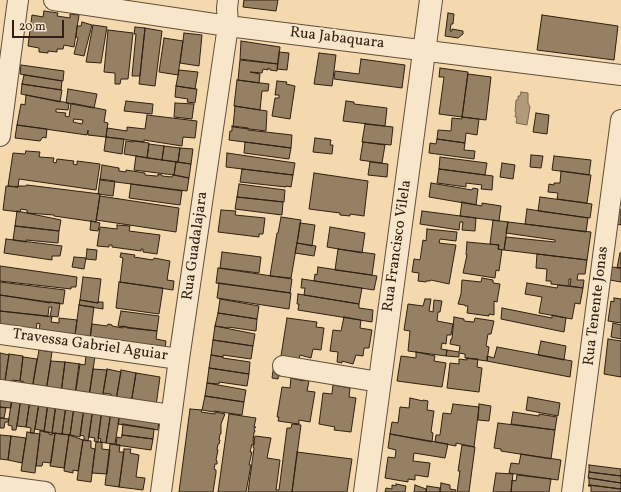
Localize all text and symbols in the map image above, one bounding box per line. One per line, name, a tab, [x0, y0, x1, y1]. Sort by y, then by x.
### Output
scale bar	[14, 12, 66, 38]
text: 20 m	[19, 19, 46, 35]
street label: Rua Jabaquara	[289, 24, 385, 54]
street label: Rua Francisco Vilela	[380, 179, 416, 313]
street label: Rua Guadalajara	[179, 191, 213, 301]
street label: Rua Tenente Jonas	[581, 245, 613, 367]
street label: Travessa Gabriel Aguiar	[11, 326, 169, 366]

